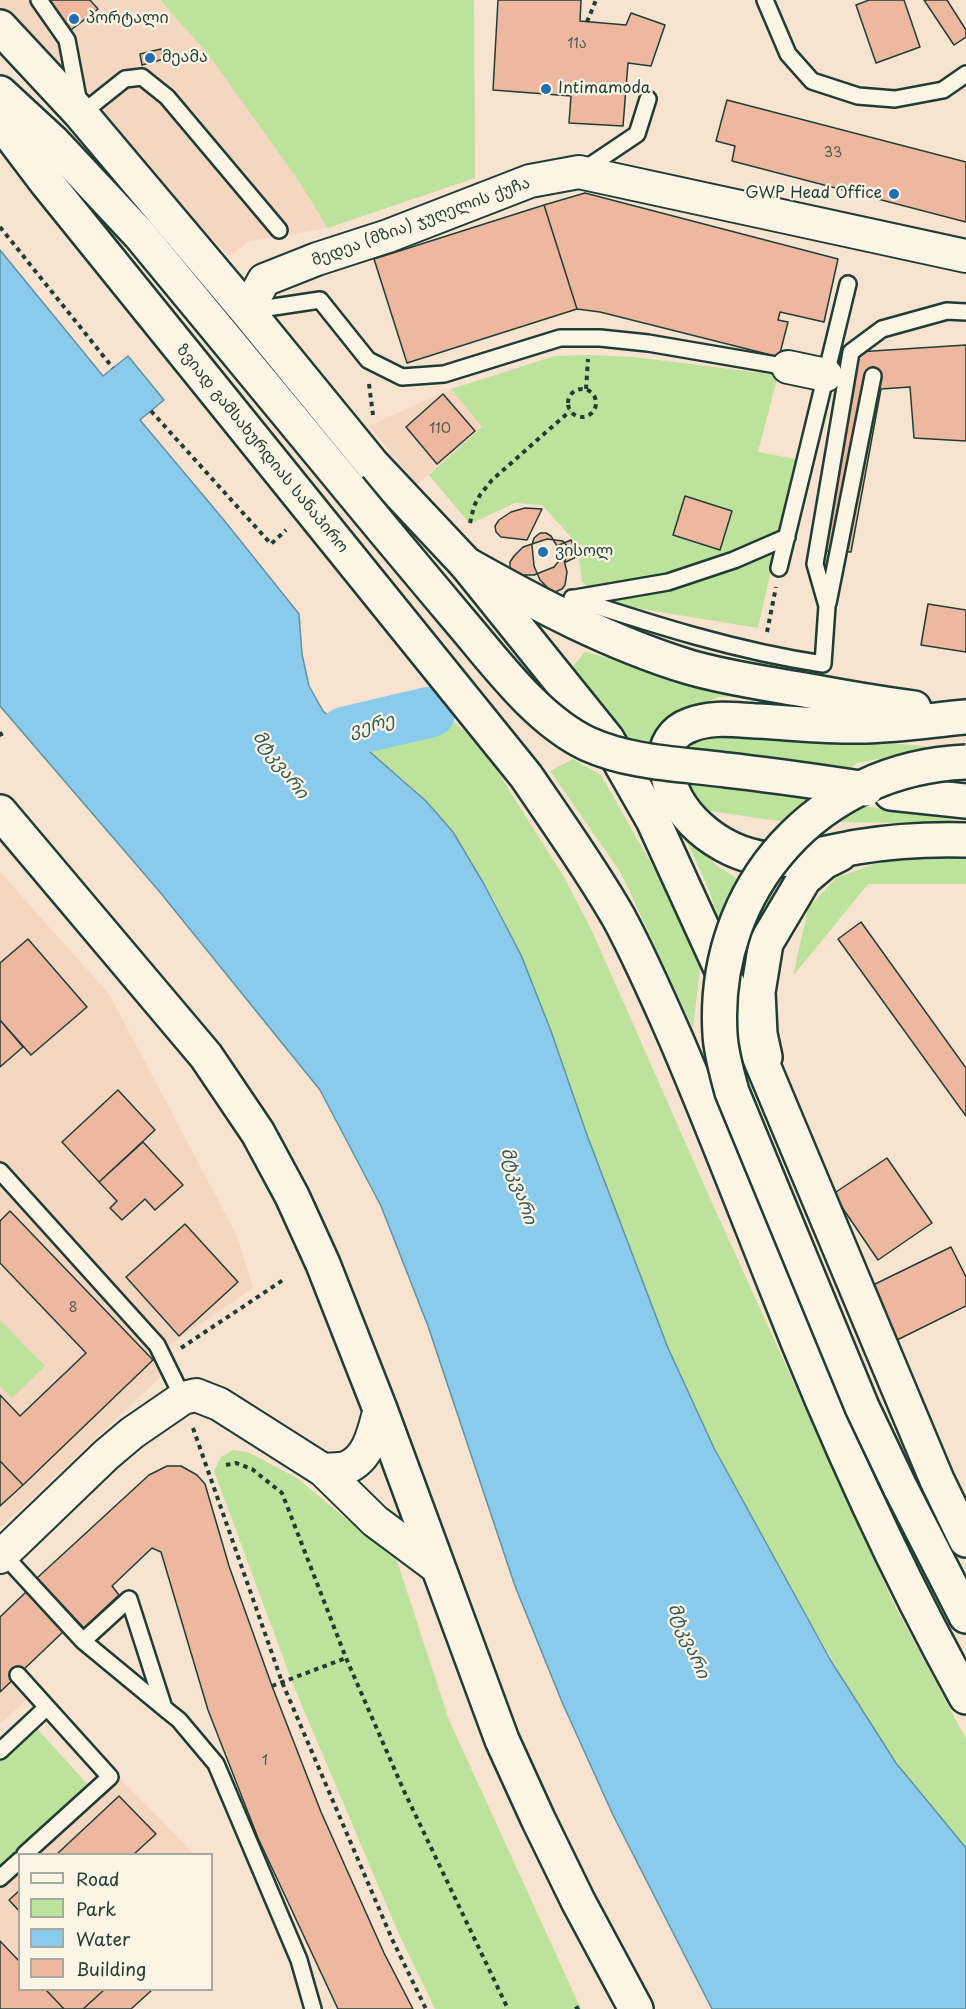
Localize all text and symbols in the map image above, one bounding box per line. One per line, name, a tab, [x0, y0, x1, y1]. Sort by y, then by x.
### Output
place label: პორტალი	[86, 9, 169, 29]
marker: პორტალი	[67, 12, 81, 26]
house number: 11ა	[567, 36, 587, 52]
place label: მეამა	[162, 48, 208, 68]
marker: მეამა	[143, 51, 157, 65]
place label: Intimamoda	[558, 79, 650, 99]
marker: Intimamoda	[539, 82, 553, 96]
house number: 33	[824, 145, 842, 161]
street label: მედეა (მზია) ჯუღელის ქუჩა	[309, 173, 533, 271]
place label: GWP Head Office	[745, 184, 882, 204]
marker: GWP Head Office	[887, 187, 901, 201]
street label: ზვიად გამსახურდიას სანაპირო	[172, 341, 352, 557]
house number: 110	[429, 421, 451, 437]
place label: ვისოლ	[555, 542, 613, 562]
marker: ვისოლ	[536, 545, 550, 559]
water label: ვერე	[347, 710, 397, 742]
water label: მტკვარი	[247, 727, 313, 803]
water label: მტკვარი	[495, 1145, 541, 1227]
house number: 8	[69, 1300, 77, 1316]
water label: მტკვარი	[663, 1600, 713, 1682]
house number: 1	[262, 1753, 268, 1769]
legend	[18, 1853, 213, 1991]
text: Road	[76, 1865, 120, 1892]
text: Park	[76, 1895, 116, 1922]
text: Water	[76, 1925, 130, 1952]
text: Building	[76, 1955, 146, 1982]

